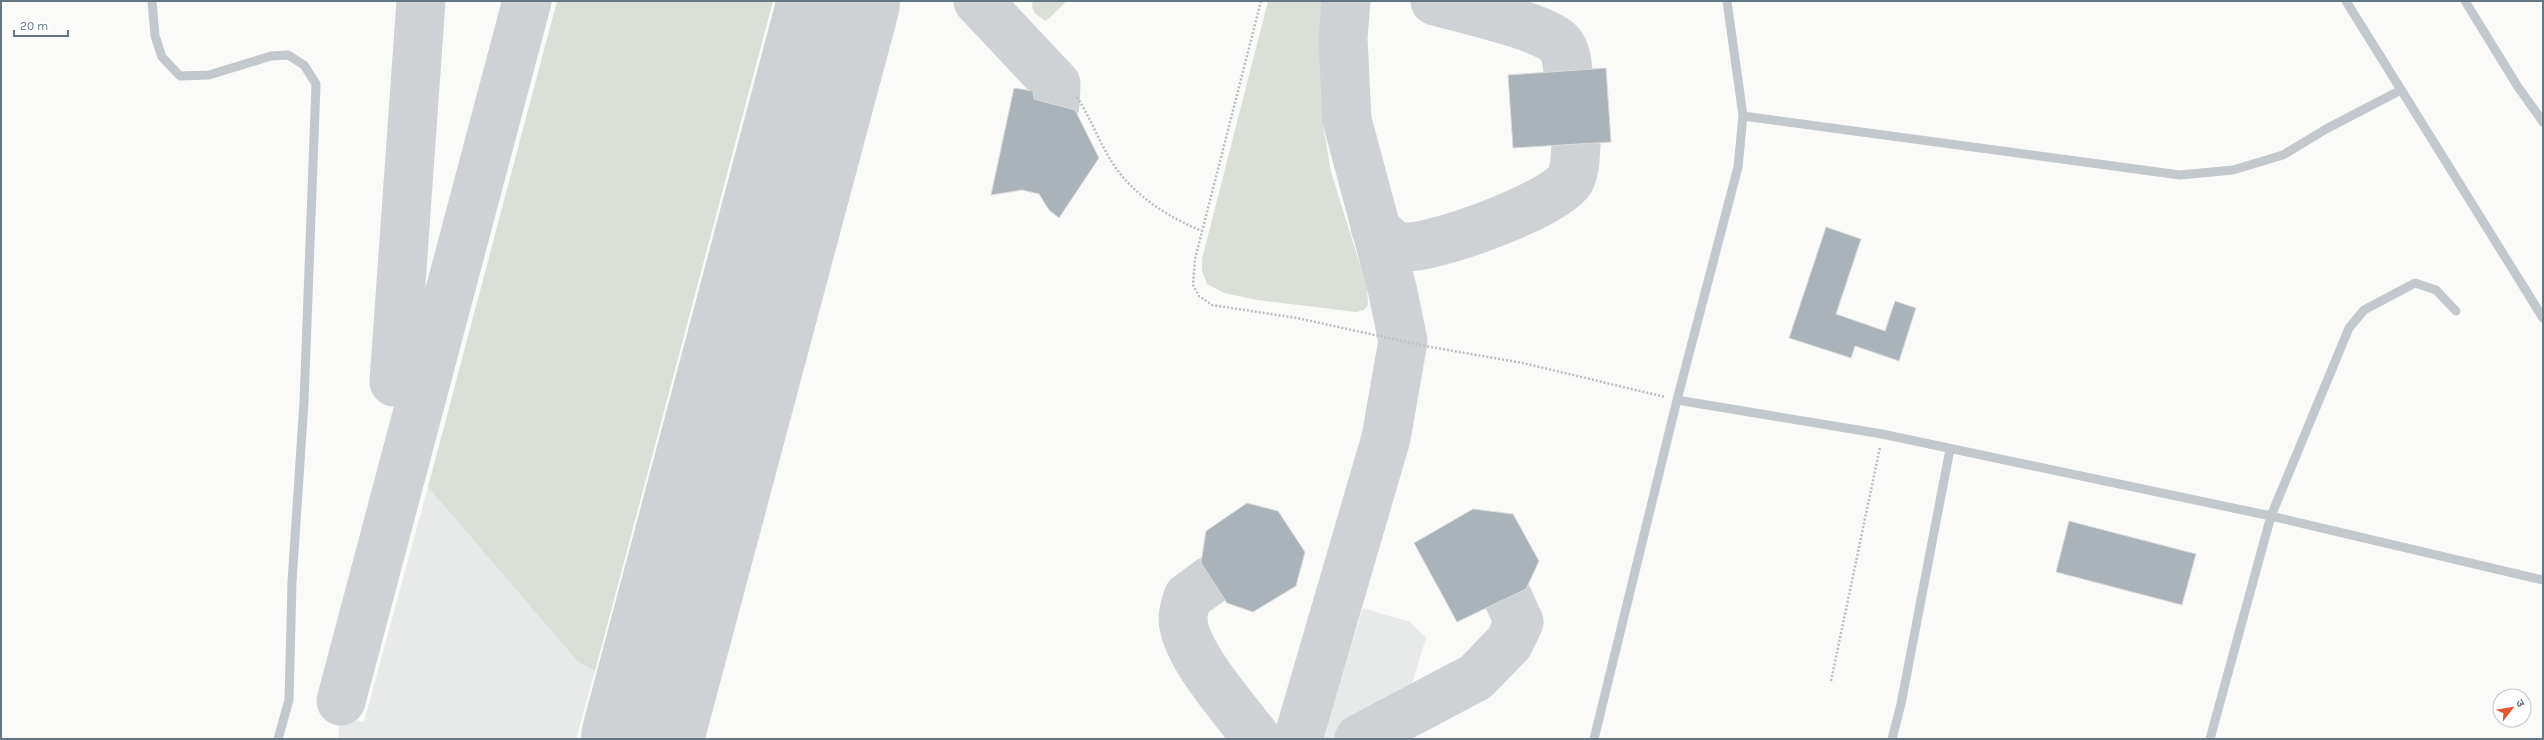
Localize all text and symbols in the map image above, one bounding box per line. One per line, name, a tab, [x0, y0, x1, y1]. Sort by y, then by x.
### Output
scale bar	[14, 12, 68, 38]
text: 20 m	[20, 19, 48, 33]
north arrow	[2492, 688, 2532, 728]
text: उ	[2513, 697, 2528, 710]

